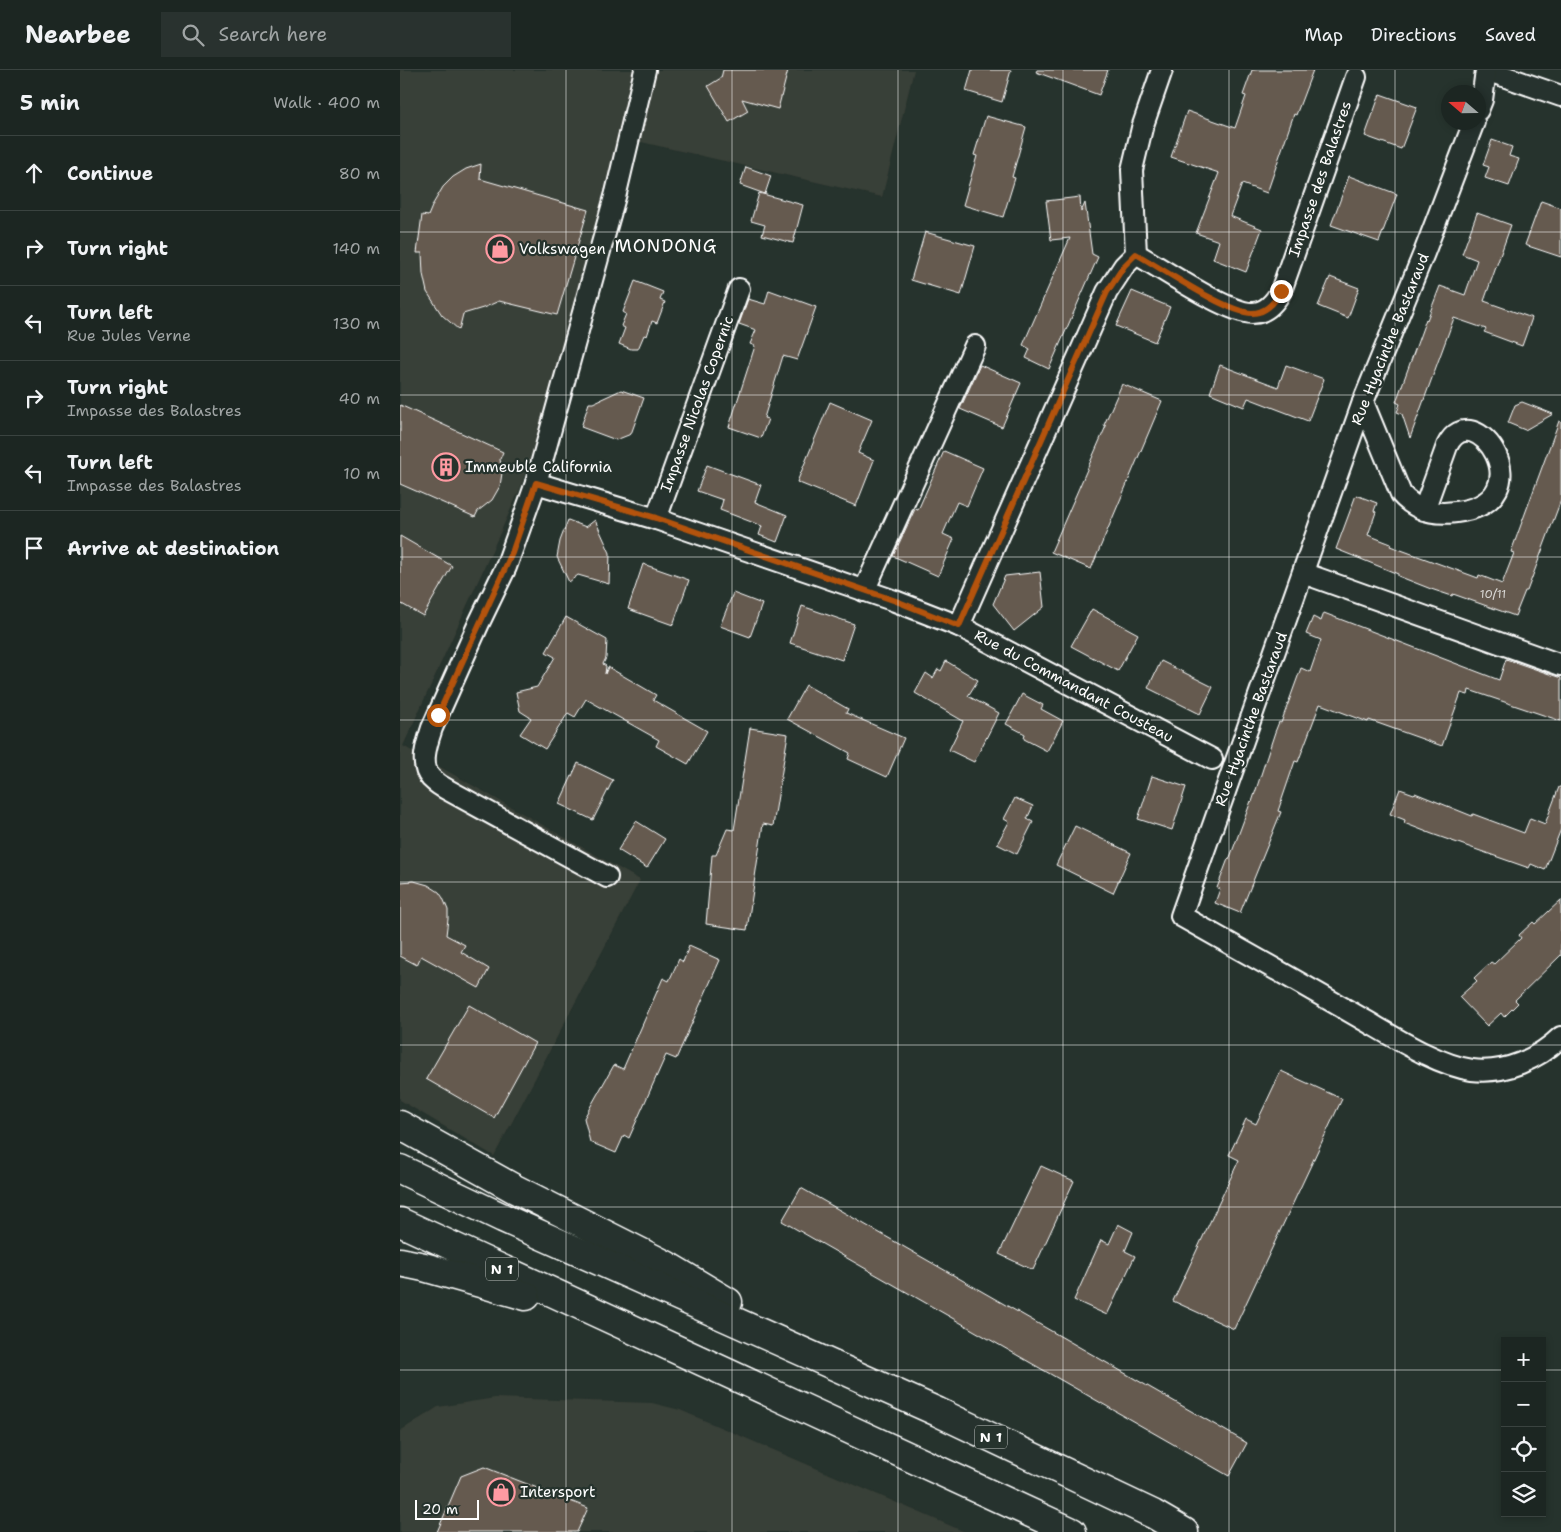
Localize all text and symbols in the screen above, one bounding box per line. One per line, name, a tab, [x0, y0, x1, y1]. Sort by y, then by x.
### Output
search box	[161, 12, 511, 57]
text: Nearbee	[25, 19, 131, 51]
icon: search	[179, 21, 207, 49]
text: Search here	[219, 22, 327, 47]
text: Map	[1305, 23, 1343, 47]
text: Directions	[1371, 23, 1457, 47]
text: Saved	[1485, 23, 1536, 47]
north arrow	[1441, 85, 1486, 130]
text: 5 min	[20, 89, 80, 117]
text: Walk · 400 m	[273, 92, 380, 113]
street label: Impasse des Balastres	[1284, 98, 1356, 260]
icon: ahead	[20, 159, 48, 187]
text: Continue	[67, 161, 153, 186]
text: 80 m	[339, 163, 380, 184]
icon: right	[20, 234, 48, 262]
shop icon: Volkswagen	[485, 234, 515, 264]
district label: MONDONG	[615, 234, 717, 258]
text: Turn right	[67, 236, 168, 261]
text: 140 m	[333, 238, 380, 259]
place label: Volkswagen	[519, 239, 606, 259]
street label: Rue Hyacinthe Bastaraud	[1346, 250, 1434, 428]
route end	[1270, 280, 1293, 303]
text: Turn left	[67, 300, 153, 325]
icon: left	[20, 309, 48, 337]
text: 130 m	[333, 313, 380, 334]
street label: Impasse Nicolas Copernic	[656, 313, 738, 495]
text: Rue Jules Verne	[67, 325, 191, 346]
text: Turn right	[67, 375, 168, 400]
icon: right	[20, 384, 48, 412]
text: 40 m	[338, 388, 380, 409]
text: Impasse des Balastres	[67, 400, 242, 421]
text: Turn left	[67, 450, 153, 475]
building icon: Immeuble California	[431, 452, 461, 482]
place label: Immeuble California	[465, 457, 613, 477]
icon: left	[20, 459, 48, 487]
text: 10 m	[343, 463, 380, 484]
text: Impasse des Balastres	[67, 475, 242, 496]
icon: arrive	[20, 534, 48, 562]
text: Arrive at destination	[67, 536, 279, 561]
house number: 10/11	[1480, 586, 1506, 602]
street label: Rue du Commandant Cousteau	[971, 625, 1177, 747]
street label: Rue Hyacinthe Bastaraud	[1210, 629, 1292, 809]
route start	[427, 704, 450, 727]
road number: N 1	[486, 1258, 518, 1280]
map controls	[1501, 1337, 1546, 1517]
button: +	[1501, 1337, 1546, 1382]
button: −	[1501, 1382, 1546, 1427]
road number: N 1	[975, 1425, 1007, 1448]
button: locate	[1501, 1427, 1546, 1472]
button: layers	[1501, 1472, 1546, 1517]
shop icon: Intersport	[486, 1477, 516, 1507]
place label: Intersport	[520, 1482, 595, 1502]
scale bar	[415, 1497, 479, 1520]
text: 20 m	[422, 1500, 458, 1518]

